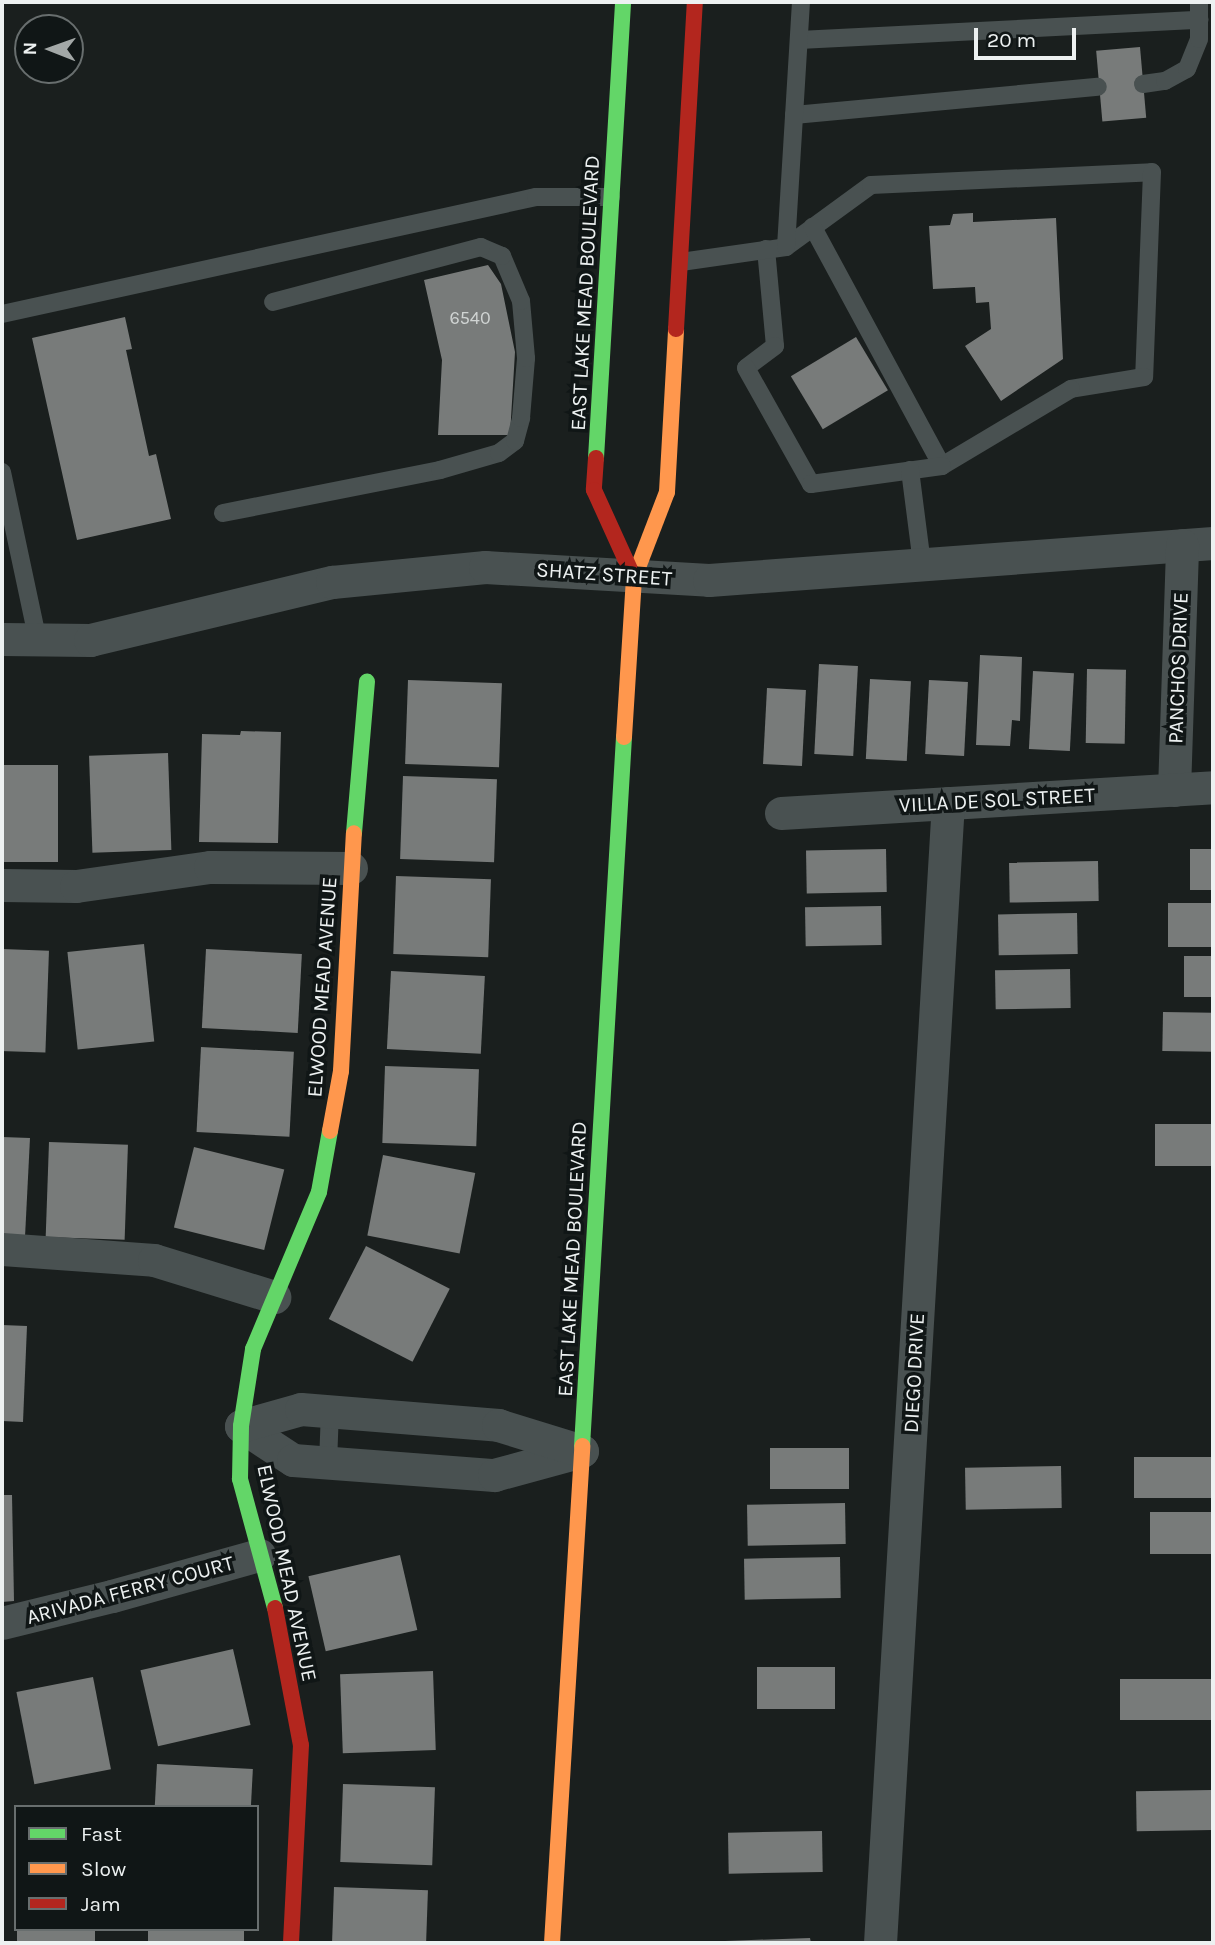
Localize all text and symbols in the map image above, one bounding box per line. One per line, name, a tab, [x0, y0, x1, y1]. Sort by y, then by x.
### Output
north arrow	[14, 14, 84, 84]
scale bar	[977, 14, 1078, 58]
text: 20 m	[987, 28, 1036, 52]
text: N	[19, 42, 41, 56]
street label: EAST LAKE MEAD BOULEVARD	[565, 155, 605, 431]
house number: 6540	[449, 307, 491, 329]
street label: SHATZ STREET	[535, 557, 673, 591]
street label: PANCHOS DRIVE	[1163, 592, 1193, 744]
street label: VILLA DE SOL STREET	[898, 782, 1096, 818]
street label: ELWOOD MEAD AVENUE	[302, 876, 342, 1098]
street label: EAST LAKE MEAD BOULEVARD	[552, 1121, 592, 1397]
street label: DIEGO DRIVE	[898, 1313, 930, 1433]
street label: ELWOOD MEAD AVENUE	[252, 1462, 322, 1684]
street label: ARIVADA FERRY COURT	[24, 1550, 236, 1630]
legend	[14, 1805, 259, 1931]
text: Fast	[81, 1822, 122, 1846]
text: Slow	[81, 1857, 126, 1881]
text: Jam	[81, 1892, 121, 1916]

